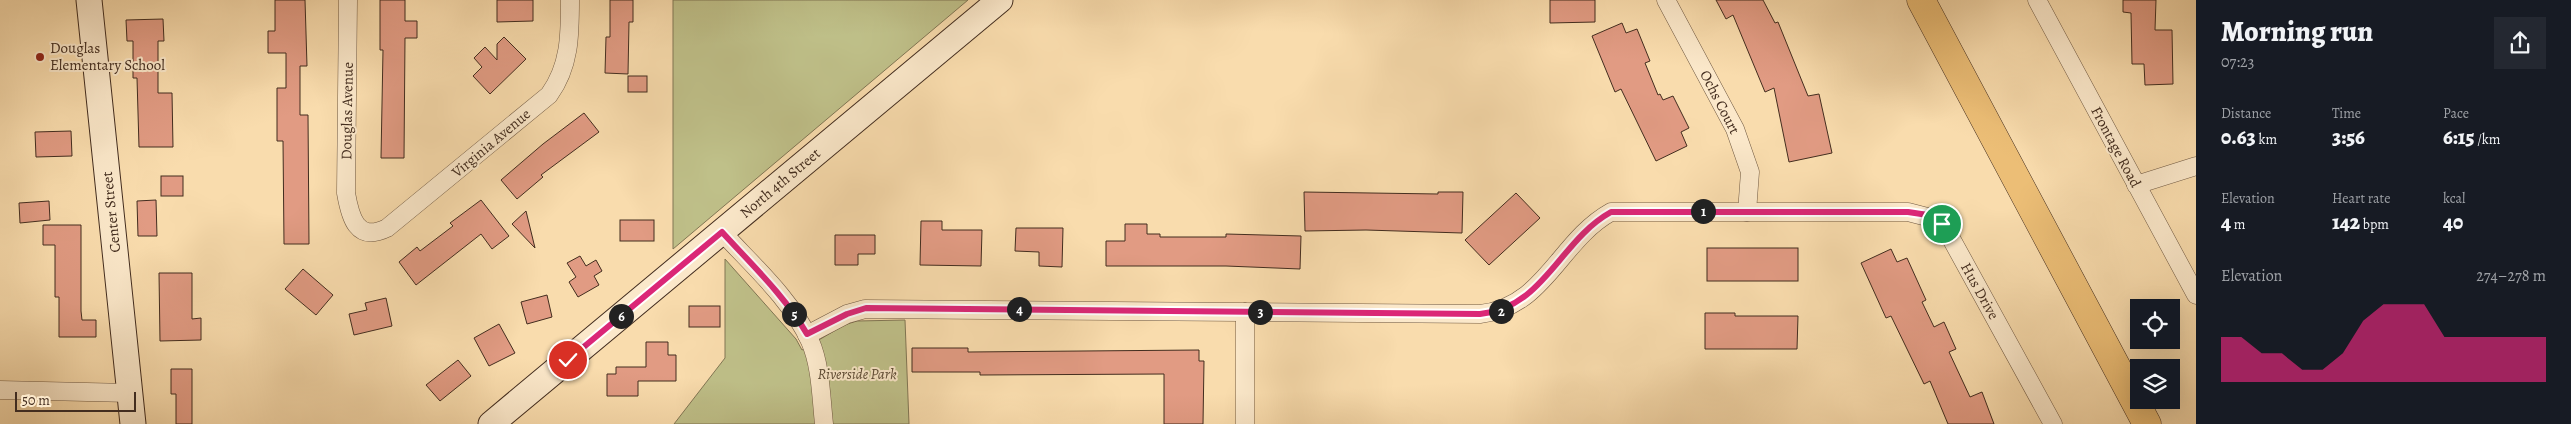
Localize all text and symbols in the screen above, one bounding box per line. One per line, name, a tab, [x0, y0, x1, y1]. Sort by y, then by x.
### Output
text: Morning run	[2221, 13, 2373, 51]
button: share	[2494, 17, 2546, 69]
place label: Douglas Elementary School	[50, 38, 165, 75]
marker: Douglas Elementary School	[34, 51, 46, 63]
text: 07:23	[2221, 51, 2254, 73]
street label: Douglas Avenue	[336, 62, 358, 160]
street label: Ochs Court	[1695, 67, 1745, 137]
street label: Frontage Road	[2086, 103, 2146, 192]
street label: Virginia Avenue	[447, 104, 535, 183]
text: Distance	[2221, 104, 2271, 123]
text: Time	[2332, 104, 2361, 123]
text: Pace	[2443, 104, 2469, 123]
text: 0.63	[2221, 123, 2256, 151]
text: 3:56	[2332, 123, 2365, 151]
text: 6:15	[2443, 123, 2474, 151]
text: km	[2256, 130, 2277, 149]
text: /km	[2474, 130, 2500, 149]
street label: North 4th Street	[736, 143, 824, 223]
street label: Center Street	[97, 170, 125, 253]
text: Elevation	[2221, 189, 2275, 208]
text: Heart rate	[2332, 189, 2390, 208]
text: kcal	[2443, 189, 2465, 208]
pin: 1	[1690, 198, 1716, 224]
text: 1	[1701, 202, 1706, 221]
pin	[1921, 203, 1963, 245]
text: 4	[2221, 208, 2231, 236]
text: 142	[2332, 208, 2360, 236]
text: 40	[2443, 208, 2463, 236]
icon: arrive	[1928, 210, 1956, 238]
text: m	[2231, 215, 2245, 234]
text: bpm	[2360, 215, 2389, 234]
street label: Hus Drive	[1956, 259, 2004, 323]
text: Elevation	[2221, 265, 2282, 287]
text: 274–278 m	[2476, 265, 2546, 287]
pin: 4	[1006, 296, 1032, 322]
pin: 2	[1488, 298, 1514, 324]
map controls	[2130, 299, 2180, 409]
button: locate	[2130, 299, 2180, 349]
text: 4	[1016, 300, 1023, 319]
pin: 3	[1248, 300, 1272, 324]
pin: 5	[782, 302, 806, 326]
text: 2	[1498, 302, 1505, 321]
text: 3	[1257, 303, 1264, 322]
pin: 6	[608, 304, 634, 328]
text: 5	[792, 305, 797, 324]
text: 6	[618, 307, 625, 326]
pin	[547, 339, 589, 381]
icon: check	[554, 346, 582, 374]
button: layers	[2130, 359, 2180, 409]
park label: Riverside Park	[817, 364, 897, 384]
scale bar	[15, 389, 136, 412]
text: 50 m	[22, 391, 50, 410]

